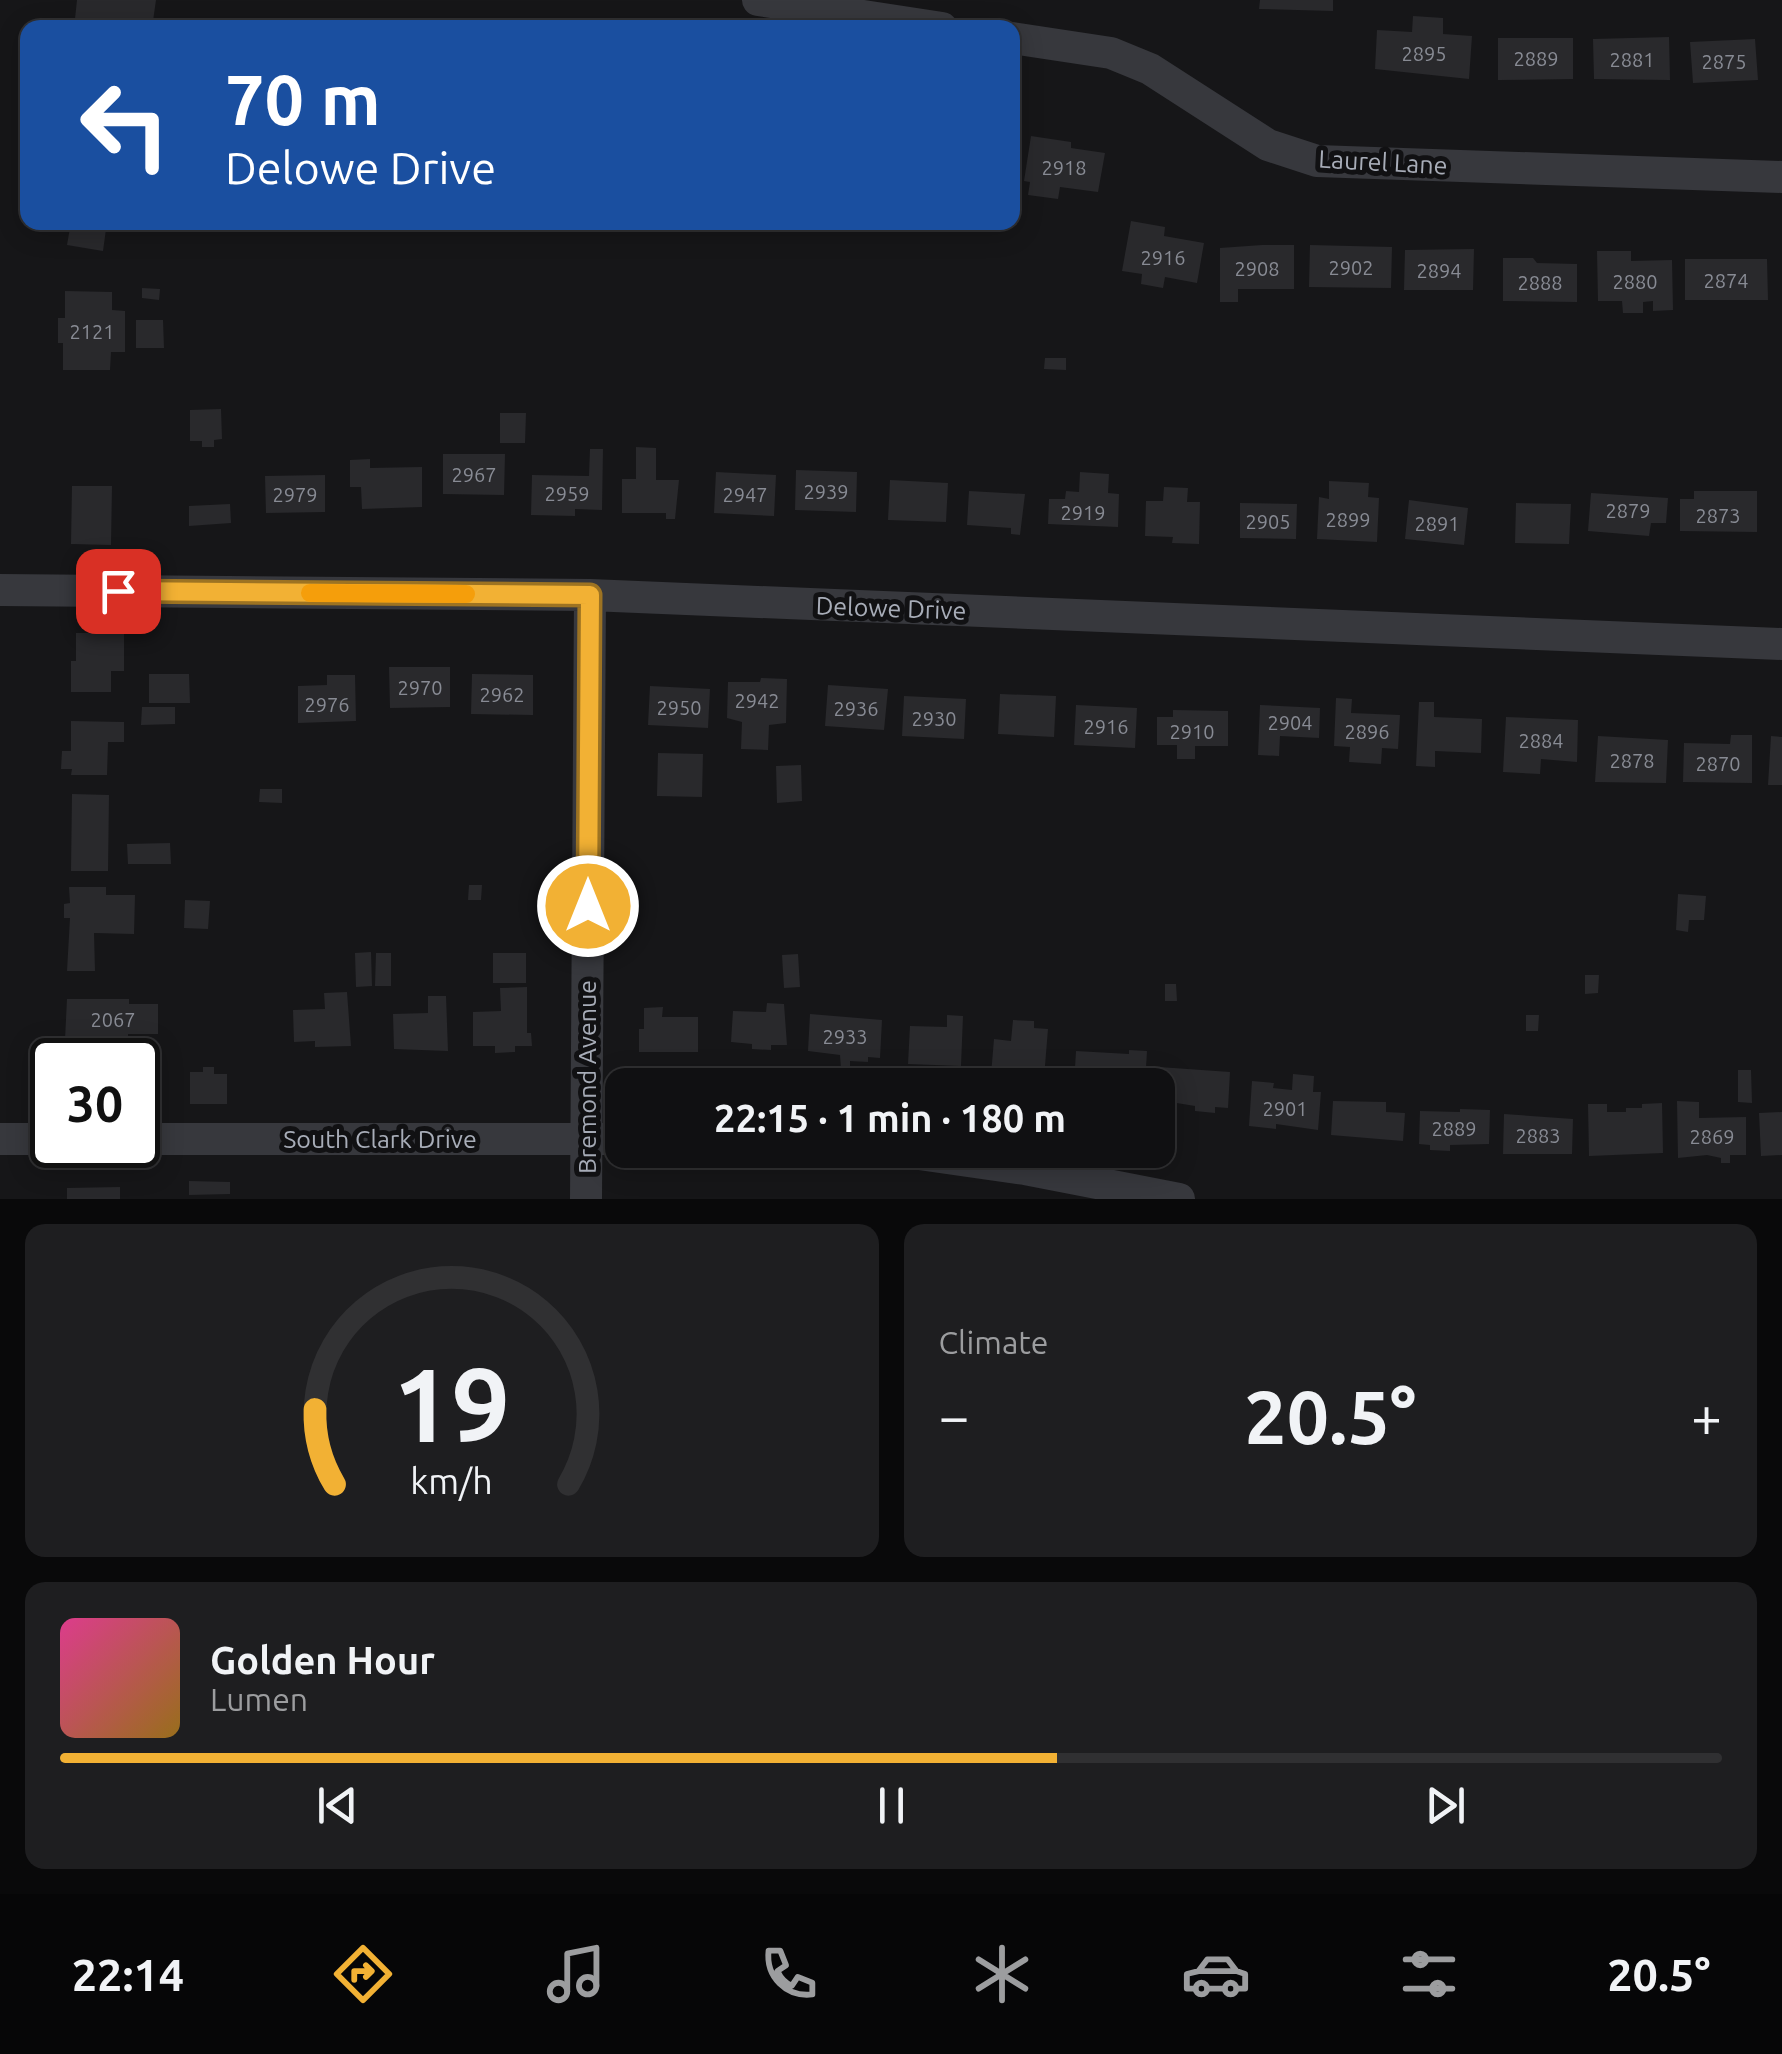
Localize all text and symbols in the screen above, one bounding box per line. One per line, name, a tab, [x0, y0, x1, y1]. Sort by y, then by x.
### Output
house number: 2895	[1401, 42, 1447, 65]
house number: 2889	[1513, 47, 1559, 70]
house number: 2881	[1609, 48, 1655, 71]
house number: 2875	[1701, 50, 1747, 73]
icon: left	[60, 60, 190, 190]
text: 70 m	[225, 60, 381, 138]
text: Delowe Drive	[225, 142, 496, 193]
street label: Laurel Lane	[1318, 145, 1448, 179]
house number: 2918	[1041, 156, 1087, 179]
house number: 2916	[1140, 246, 1186, 269]
house number: 2902	[1328, 256, 1374, 279]
house number: 2908	[1234, 257, 1280, 280]
house number: 2894	[1416, 259, 1462, 282]
house number: 2874	[1703, 269, 1749, 292]
house number: 2880	[1612, 270, 1658, 293]
house number: 2888	[1517, 271, 1563, 294]
house number: 2121	[69, 320, 115, 343]
house number: 2967	[451, 463, 497, 486]
house number: 2939	[803, 480, 849, 503]
house number: 2959	[544, 482, 590, 505]
house number: 2979	[272, 483, 318, 506]
house number: 2947	[722, 483, 768, 506]
house number: 2879	[1605, 499, 1651, 522]
house number: 2919	[1060, 501, 1106, 524]
house number: 2873	[1695, 504, 1741, 527]
house number: 2899	[1325, 508, 1371, 531]
house number: 2905	[1245, 510, 1291, 533]
house number: 2891	[1414, 512, 1460, 535]
pin	[76, 549, 161, 634]
icon: arrive	[91, 564, 146, 619]
street label: Delowe Drive	[815, 591, 967, 625]
house number: 2970	[397, 676, 443, 699]
house number: 2962	[479, 683, 525, 706]
house number: 2942	[734, 689, 780, 712]
house number: 2976	[304, 693, 350, 716]
house number: 2950	[656, 696, 702, 719]
house number: 2936	[833, 697, 879, 720]
house number: 2930	[911, 707, 957, 730]
house number: 2904	[1267, 711, 1313, 734]
house number: 2916	[1083, 715, 1129, 738]
house number: 2910	[1169, 720, 1215, 743]
house number: 2896	[1344, 720, 1390, 743]
house number: 2884	[1518, 729, 1564, 752]
house number: 2878	[1609, 749, 1655, 772]
house number: 2870	[1695, 752, 1741, 775]
position arrow	[536, 854, 640, 958]
street label: Bremond Avenue	[573, 980, 601, 1174]
house number: 2067	[90, 1008, 136, 1031]
house number: 2933	[822, 1025, 868, 1048]
speed limit sign: 30	[30, 1038, 160, 1168]
text: 22:15 · 1 min · 180 m	[714, 1097, 1066, 1139]
house number: 2901	[1262, 1097, 1308, 1120]
house number: 2889	[1431, 1117, 1477, 1140]
house number: 2883	[1515, 1124, 1561, 1147]
street label: South Clark Drive	[283, 1125, 477, 1153]
house number: 2869	[1689, 1125, 1735, 1148]
text: Climate	[939, 1324, 1049, 1360]
text: 19	[393, 1345, 510, 1462]
text: 20.5°	[1244, 1374, 1416, 1458]
text: −	[939, 1385, 970, 1446]
text: +	[1691, 1385, 1722, 1446]
text: km/h	[410, 1461, 493, 1501]
text: Golden Hour	[210, 1639, 435, 1681]
text: Lumen	[210, 1681, 308, 1717]
icon: previous	[310, 1778, 365, 1833]
icon: pause	[864, 1778, 919, 1833]
icon: next	[1418, 1778, 1473, 1833]
icon: directions	[328, 1939, 398, 2009]
icon: music	[541, 1939, 611, 2009]
icon: phone	[754, 1939, 824, 2009]
icon: climate	[967, 1939, 1037, 2009]
icon: car	[1181, 1939, 1251, 2009]
icon: filters	[1394, 1939, 1464, 2009]
text: 22:14	[72, 1949, 184, 2000]
text: 20.5°	[1607, 1949, 1710, 2000]

